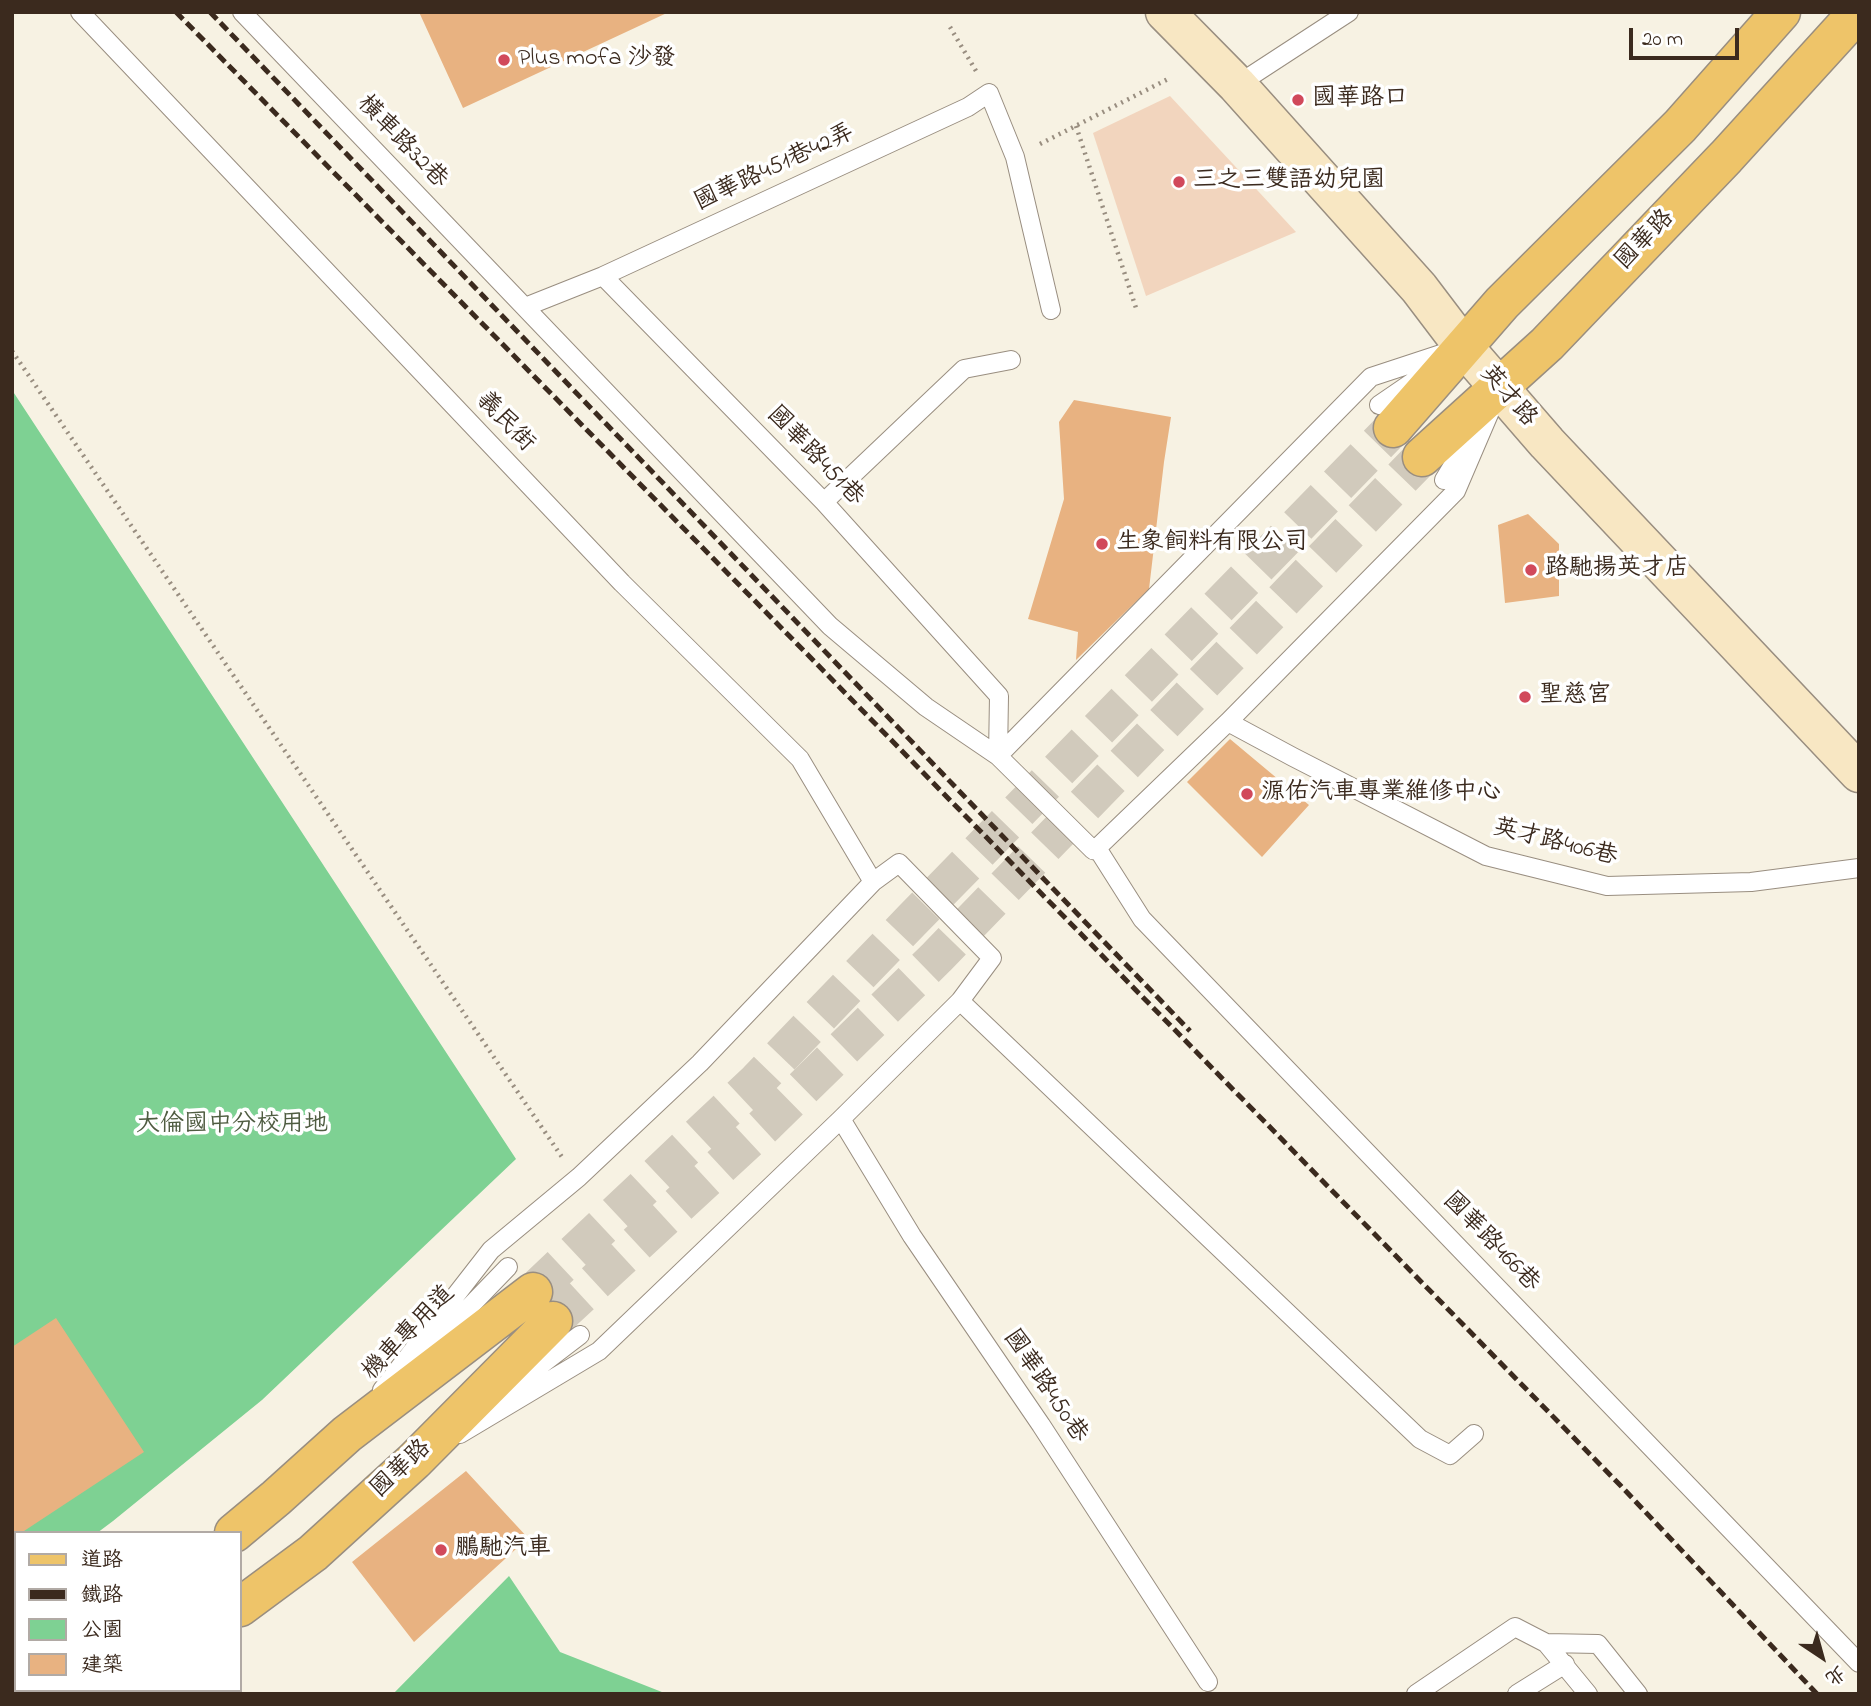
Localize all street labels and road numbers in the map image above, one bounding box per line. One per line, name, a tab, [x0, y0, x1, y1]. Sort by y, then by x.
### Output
street label: 橫車路32巷	[350, 91, 452, 195]
street label: 國華路451巷42弄	[690, 119, 860, 219]
street label: 國華路	[1611, 205, 1681, 277]
street label: 英才路	[1473, 360, 1541, 434]
street label: 義民街	[469, 387, 539, 459]
street label: 國華路451巷	[759, 401, 869, 513]
street label: 英才路406巷	[1490, 815, 1620, 873]
street label: 國華路466巷	[1436, 1187, 1544, 1299]
street label: 機車專用道	[358, 1281, 462, 1387]
street label: 國華路450巷	[996, 1325, 1092, 1449]
street label: 國華路	[366, 1435, 438, 1505]

